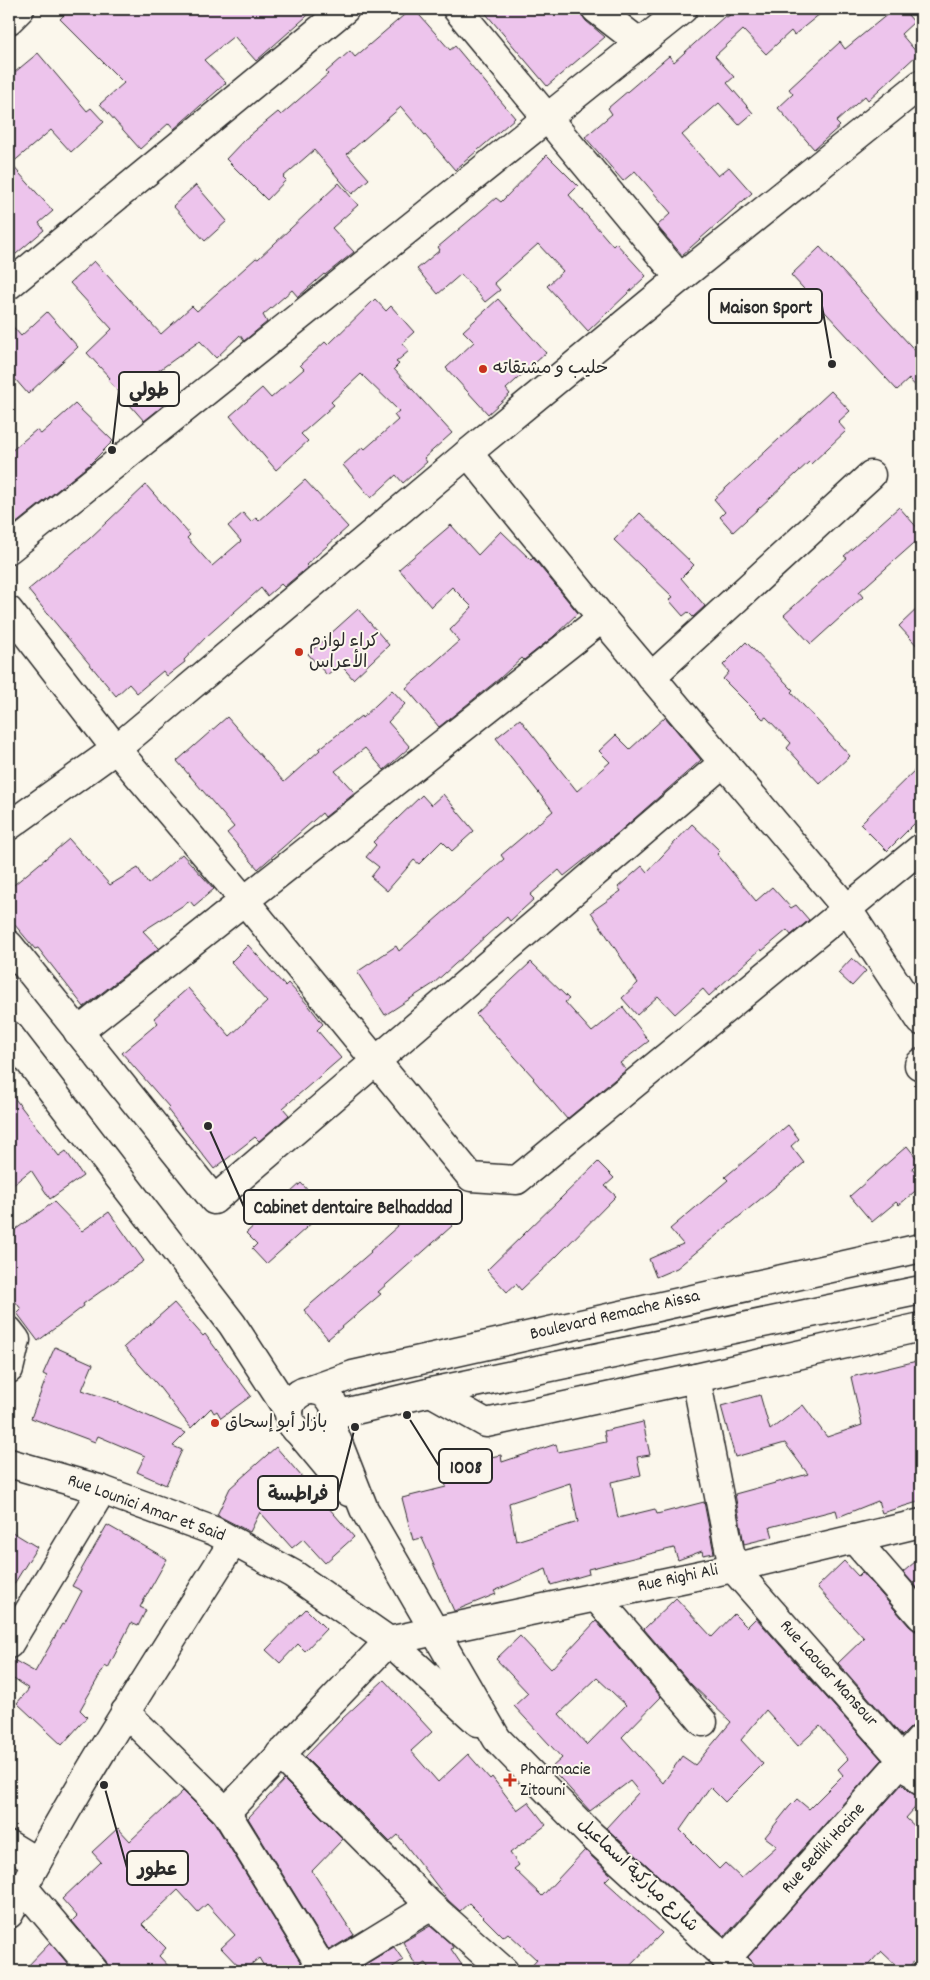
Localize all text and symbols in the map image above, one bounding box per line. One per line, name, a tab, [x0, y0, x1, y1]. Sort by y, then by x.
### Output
callout: Maison Sport	[709, 289, 822, 323]
text: Maison Sport	[720, 296, 812, 323]
place label: حليب و مشتقاته	[493, 357, 608, 382]
marker: حليب و مشتقاته	[477, 363, 489, 375]
callout: طولي	[119, 372, 179, 406]
text: طولي	[129, 379, 169, 406]
place label: كراء لوازم الأعراس	[309, 630, 379, 676]
marker: كراء لوازم الأعراس	[293, 646, 305, 658]
callout: Cabinet dentaire Belhaddad	[244, 1190, 462, 1224]
text: Cabinet dentaire Belhaddad	[254, 1196, 453, 1223]
street label: Boulevard Remache Aissa	[528, 1284, 703, 1348]
place label: بازار أبو إسحاق	[225, 1411, 327, 1436]
marker: بازار أبو إسحاق	[209, 1417, 221, 1429]
callout: 1008	[439, 1449, 492, 1483]
text: 1008	[450, 1456, 483, 1483]
street label: Rue Lounici Amar et Said	[64, 1469, 228, 1549]
callout: فراطسة	[258, 1476, 338, 1510]
text: فراطسة	[268, 1483, 328, 1510]
street label: Rue Righi Ali	[636, 1558, 720, 1600]
street label: Rue Laouar Mansour	[773, 1615, 883, 1733]
place label: Pharmacie Zitouni	[520, 1758, 591, 1804]
marker: Pharmacie Zitouni	[504, 1774, 516, 1786]
street label: Rue Sediki Hocine	[776, 1798, 872, 1900]
street label: شارع مباركية اسماعيل	[571, 1813, 703, 1939]
callout: عطور	[127, 1851, 188, 1885]
text: عطور	[136, 1858, 178, 1885]

